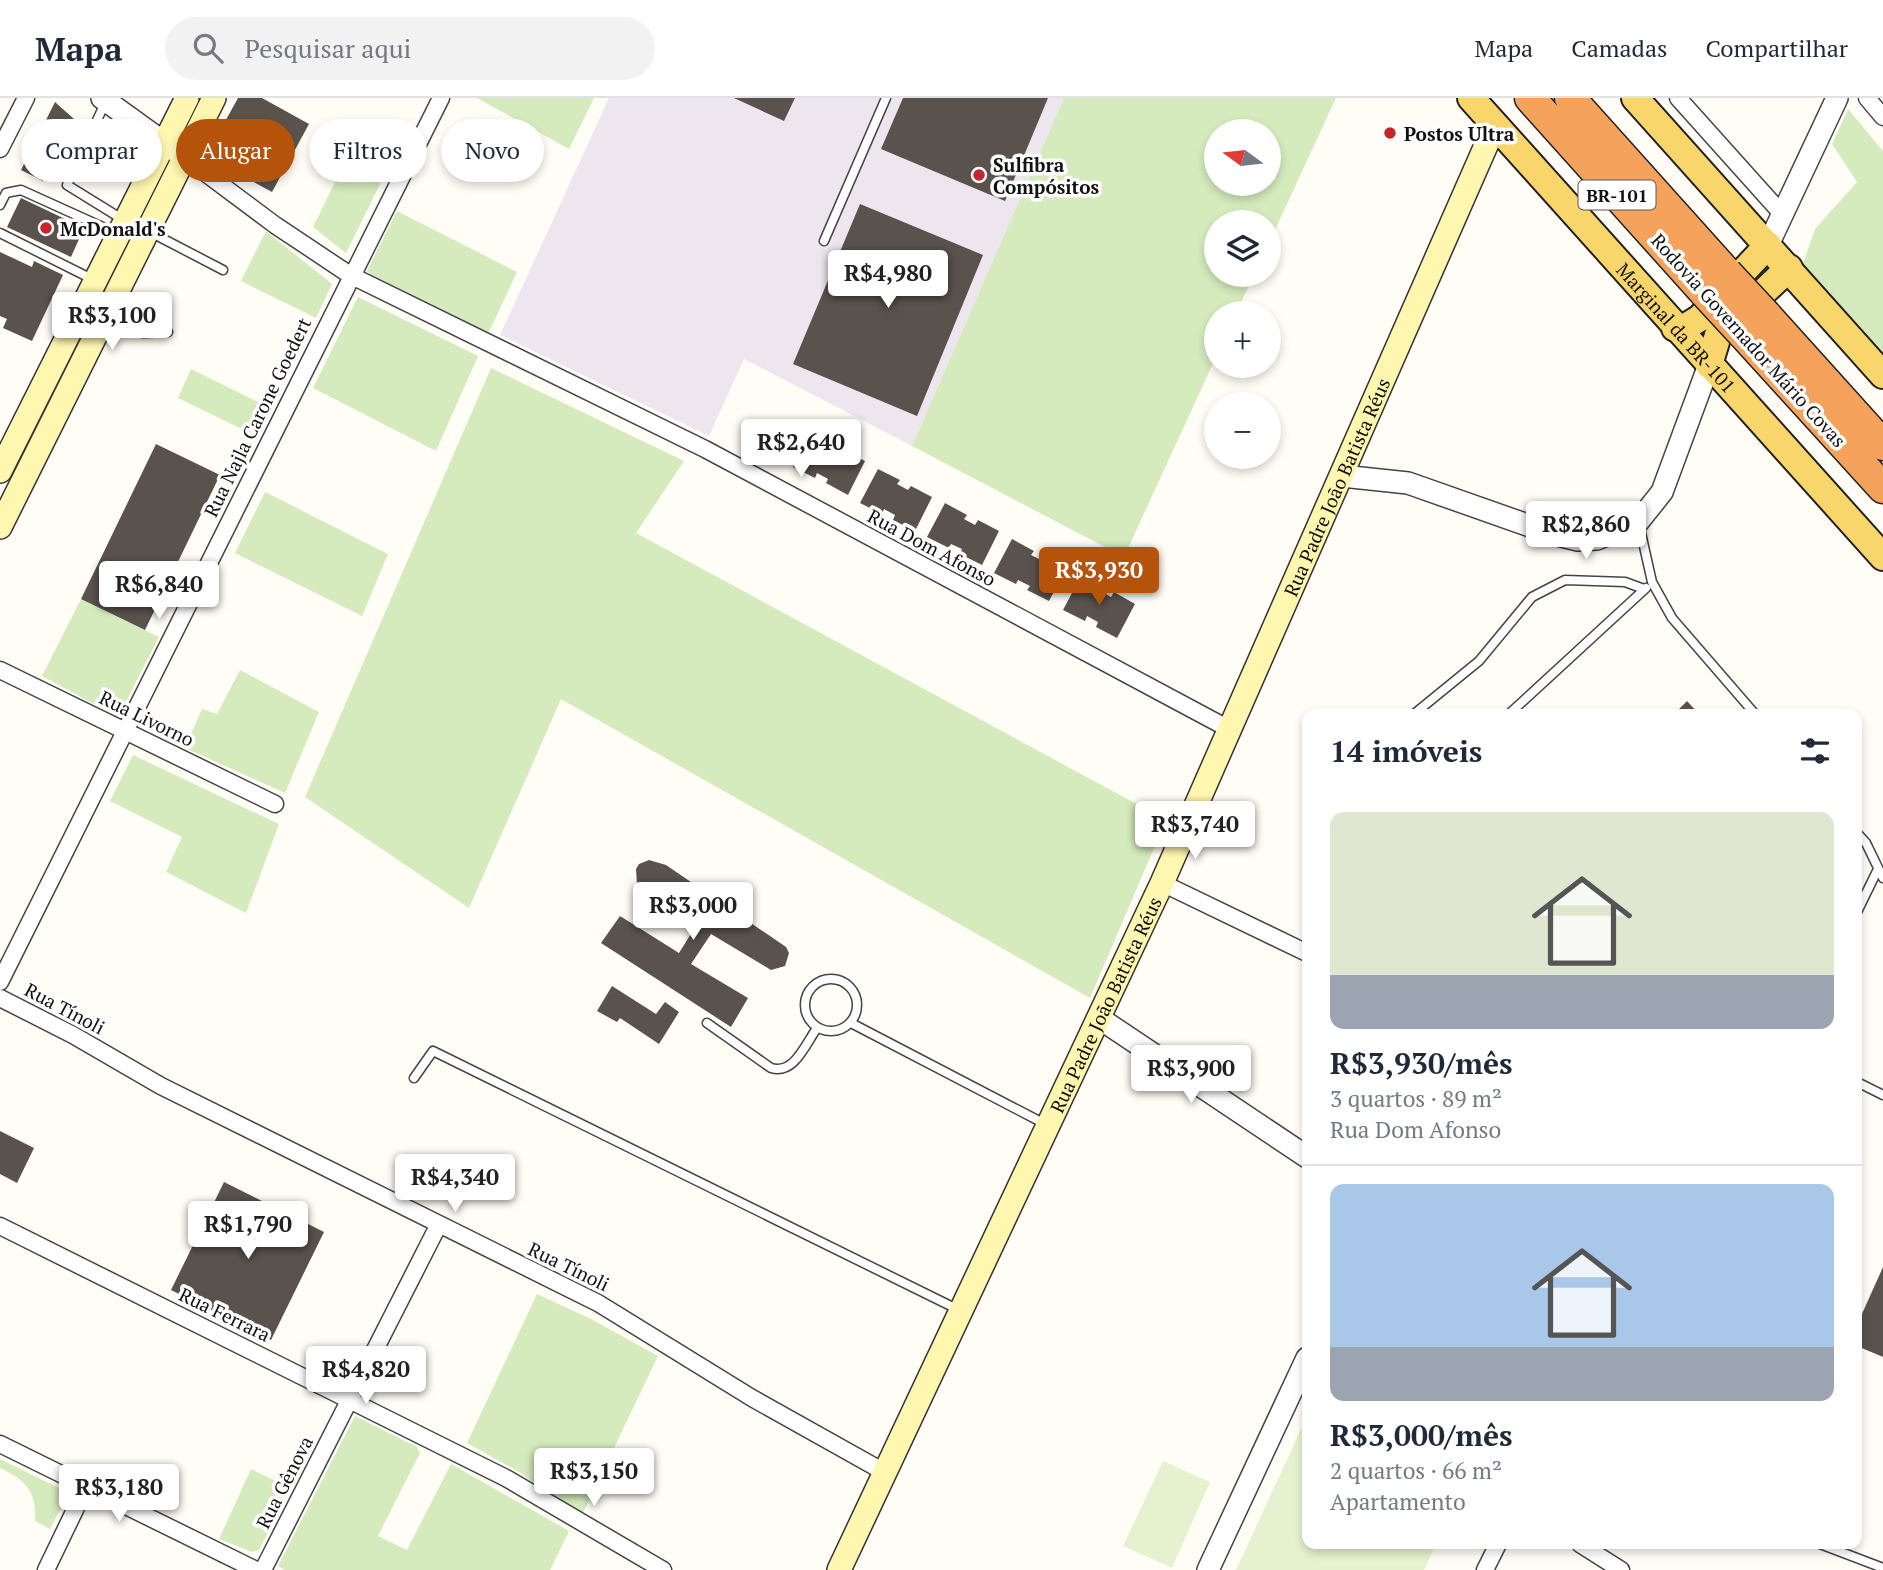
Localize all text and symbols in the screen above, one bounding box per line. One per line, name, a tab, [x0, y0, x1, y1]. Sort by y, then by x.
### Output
search box	[165, 17, 655, 80]
text: Mapa	[35, 27, 123, 70]
icon: search	[189, 29, 227, 67]
text: Pesquisar aqui	[245, 31, 411, 65]
text: Mapa	[1475, 32, 1533, 64]
text: Camadas	[1571, 32, 1667, 64]
text: Compartilhar	[1705, 32, 1848, 64]
chip: Comprar	[21, 119, 162, 182]
chip: Alugar	[176, 119, 295, 182]
chip: Filtros	[309, 119, 427, 182]
chip: Novo	[441, 119, 544, 182]
north arrow	[1204, 119, 1281, 196]
map controls	[1204, 119, 1281, 469]
place label: Postos Ultra	[1404, 121, 1515, 146]
marker: Postos Ultra	[1382, 125, 1398, 141]
place label: Sulfibra Compósitos	[993, 152, 1099, 199]
marker: Sulfibra Compósitos	[971, 167, 987, 183]
road number: BR-101	[1578, 180, 1656, 210]
button: layers	[1204, 210, 1281, 287]
place label: McDonald's	[60, 216, 166, 241]
marker: McDonald's	[38, 220, 54, 236]
street label: Rodovia Governador Mário Covas	[1646, 228, 1852, 452]
pin: R$4,980	[823, 250, 953, 310]
text: R$4,980	[844, 257, 932, 288]
street label: Marginal da BR-101	[1612, 257, 1742, 398]
pin: R$3,100	[47, 292, 177, 352]
text: R$3,100	[68, 299, 156, 330]
button: +	[1204, 301, 1281, 378]
street label: Rua Najla Carone Goedert	[198, 313, 316, 521]
street label: Rua Padre João Batista Réus	[1277, 374, 1395, 600]
button: −	[1204, 392, 1281, 469]
pin: R$2,640	[736, 420, 866, 479]
text: R$2,640	[757, 426, 845, 457]
pin: R$2,860	[1521, 502, 1651, 561]
street label: Rua Dom Afonso	[864, 503, 1000, 591]
text: R$2,860	[1542, 508, 1630, 539]
pin: R$3,930	[1034, 547, 1164, 607]
text: R$3,930	[1055, 554, 1143, 585]
pin: R$6,840	[94, 561, 224, 621]
text: R$6,840	[115, 568, 203, 599]
street label: Rua Livorno	[96, 684, 198, 752]
text: 14 imóveis	[1330, 731, 1482, 771]
icon: filters	[1796, 732, 1834, 770]
pin: R$3,740	[1130, 802, 1260, 861]
text: R$3,740	[1151, 808, 1239, 839]
icon: home	[1519, 858, 1645, 984]
pin: R$3,000	[628, 882, 758, 942]
text: R$3,000	[649, 889, 737, 920]
street label: Rua Padre João Batista Réus	[1043, 892, 1166, 1117]
street label: Rua Tínoli	[21, 976, 109, 1040]
text: R$3,930/mês	[1330, 1043, 1513, 1083]
pin: R$3,900	[1126, 1046, 1256, 1105]
text: R$3,900	[1147, 1052, 1235, 1083]
text: 3 quartos · 89 m²	[1330, 1083, 1502, 1114]
text: Rua Dom Afonso	[1330, 1114, 1501, 1145]
pin: R$4,340	[390, 1154, 520, 1214]
text: R$4,340	[411, 1161, 499, 1192]
pin: R$1,790	[183, 1202, 313, 1261]
text: R$1,790	[204, 1208, 292, 1239]
icon: home	[1519, 1230, 1645, 1356]
street label: Rua Tínoli	[524, 1236, 614, 1296]
street label: Rua Ferrara	[175, 1281, 275, 1347]
pin: R$4,820	[301, 1346, 431, 1406]
text: R$4,820	[322, 1353, 410, 1384]
text: R$3,000/mês	[1330, 1415, 1513, 1455]
street label: Rua Gênova	[250, 1431, 318, 1532]
pin: R$3,150	[529, 1448, 659, 1508]
text: R$3,150	[550, 1455, 638, 1486]
text: 2 quartos · 66 m²	[1330, 1455, 1502, 1486]
pin: R$3,180	[54, 1464, 184, 1524]
text: R$3,180	[75, 1471, 163, 1502]
text: Apartamento	[1330, 1486, 1466, 1517]

